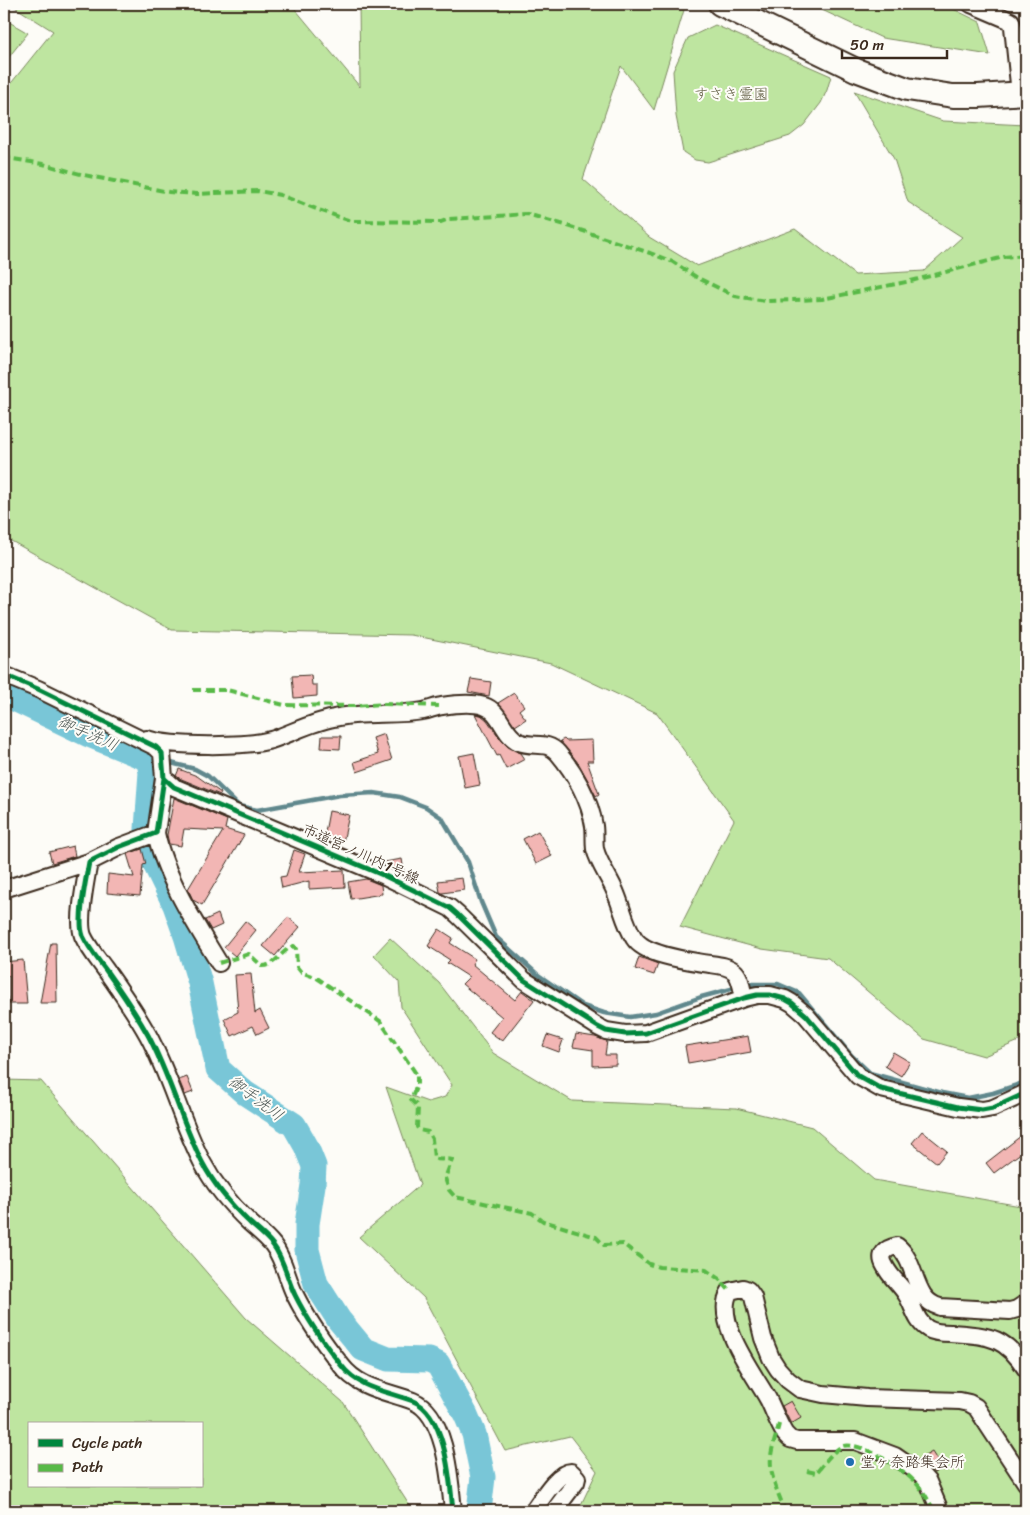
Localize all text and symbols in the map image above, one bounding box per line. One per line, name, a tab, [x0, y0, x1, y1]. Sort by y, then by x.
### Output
scale bar	[842, 28, 948, 60]
text: 50 m	[850, 32, 885, 58]
park label: すさき霊園	[693, 81, 769, 107]
water label: 御手洗川	[53, 707, 123, 759]
street label: 市道宮ノ川内1号線	[298, 816, 424, 892]
water label: 御手洗川	[222, 1067, 290, 1129]
legend	[28, 1422, 202, 1488]
text: Cycle path	[72, 1430, 143, 1456]
place label: 堂ヶ奈路集会所	[860, 1449, 965, 1475]
text: Path	[72, 1454, 103, 1480]
marker: 堂ヶ奈路集会所	[844, 1456, 856, 1468]

